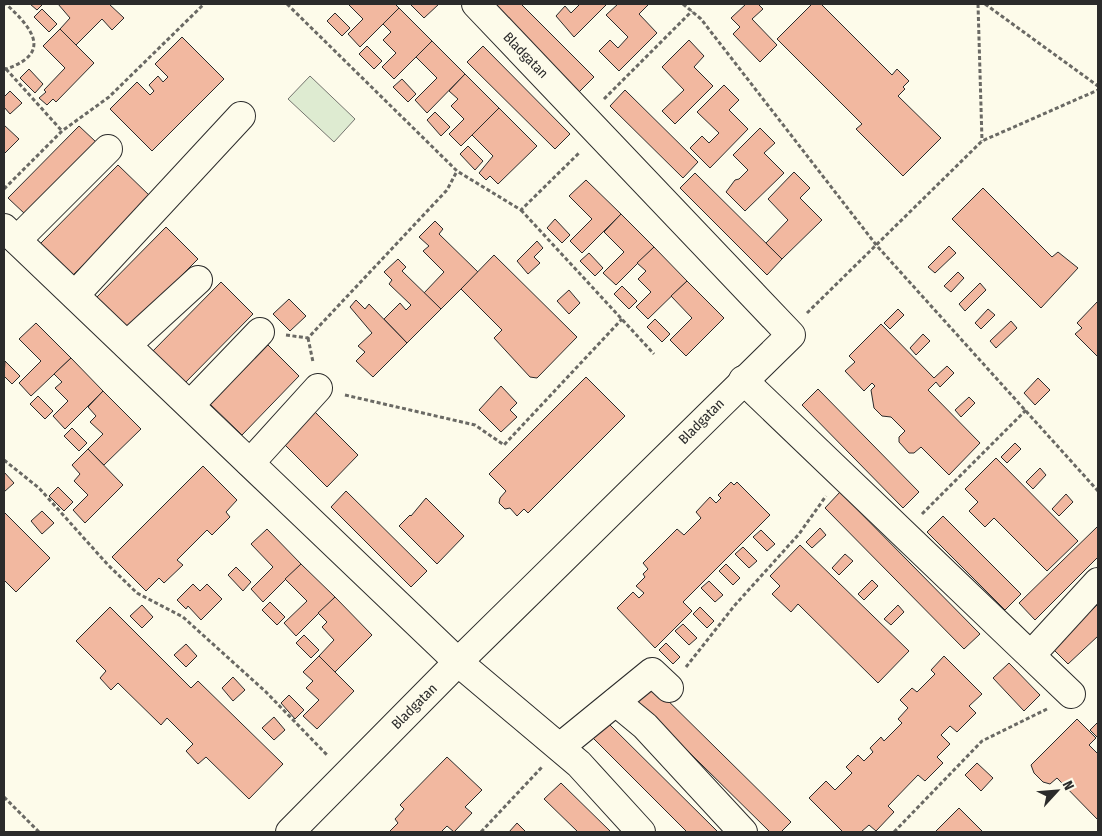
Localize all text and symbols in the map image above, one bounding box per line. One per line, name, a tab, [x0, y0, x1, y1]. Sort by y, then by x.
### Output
street label: Bladgatan	[500, 29, 552, 82]
street label: Bladgatan	[675, 395, 728, 448]
street label: Bladgatan	[388, 680, 441, 733]
north arrow	[1032, 766, 1082, 816]
text: N	[1059, 778, 1078, 793]

